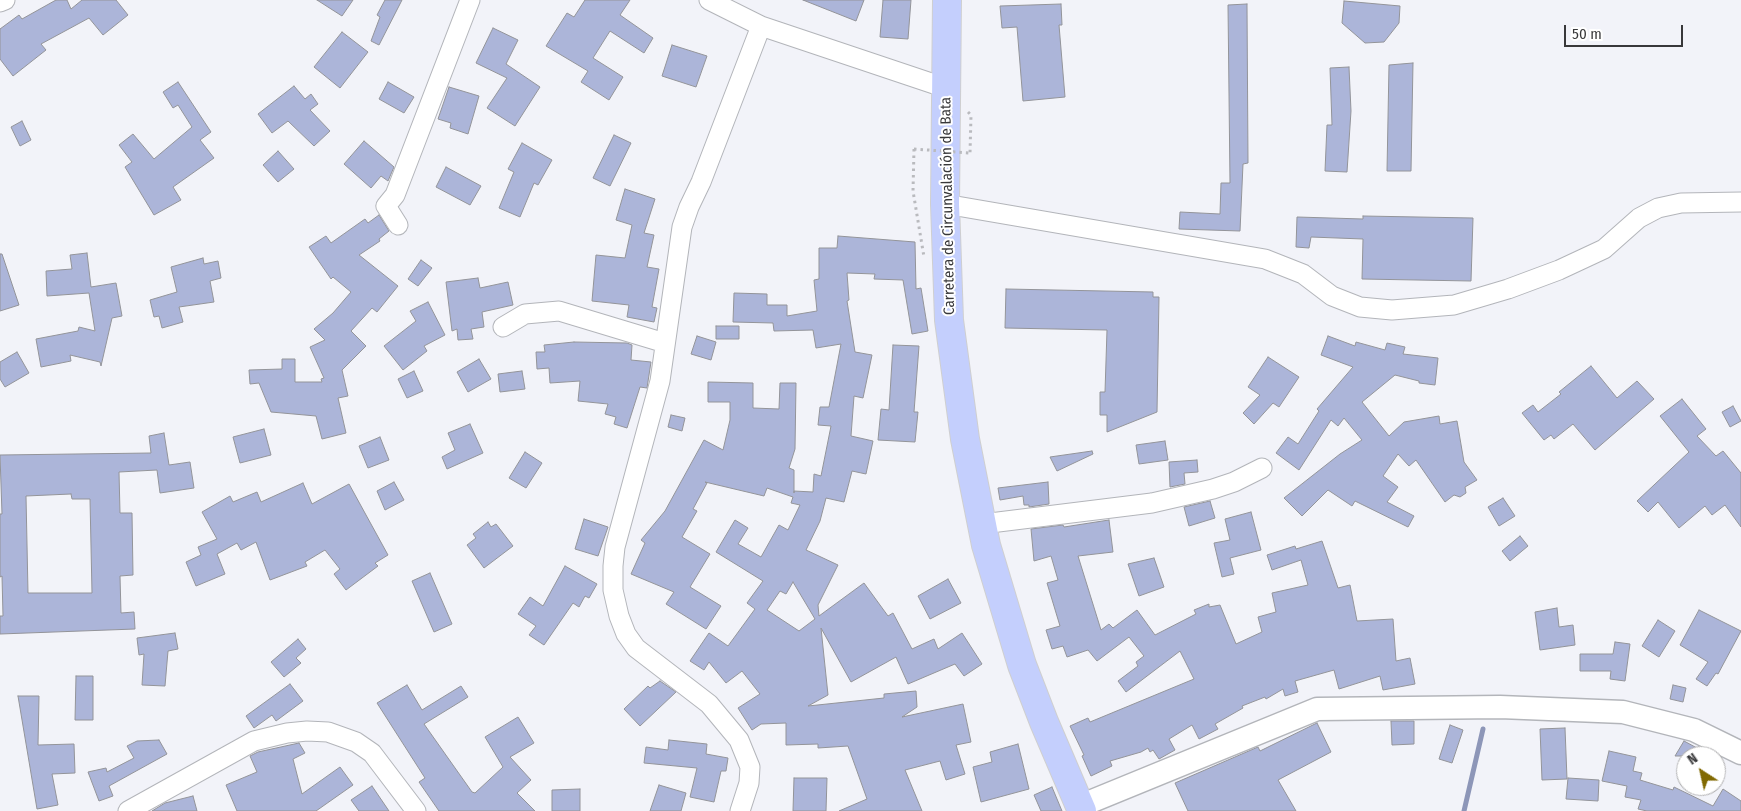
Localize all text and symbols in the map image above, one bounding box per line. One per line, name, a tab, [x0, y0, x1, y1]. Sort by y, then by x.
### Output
scale bar	[1566, 15, 1685, 47]
text: 50 m	[1572, 25, 1602, 43]
street label: Carretera de Circunvalación de Bata	[937, 97, 959, 315]
north arrow	[1676, 746, 1726, 796]
text: N	[1684, 750, 1701, 768]

